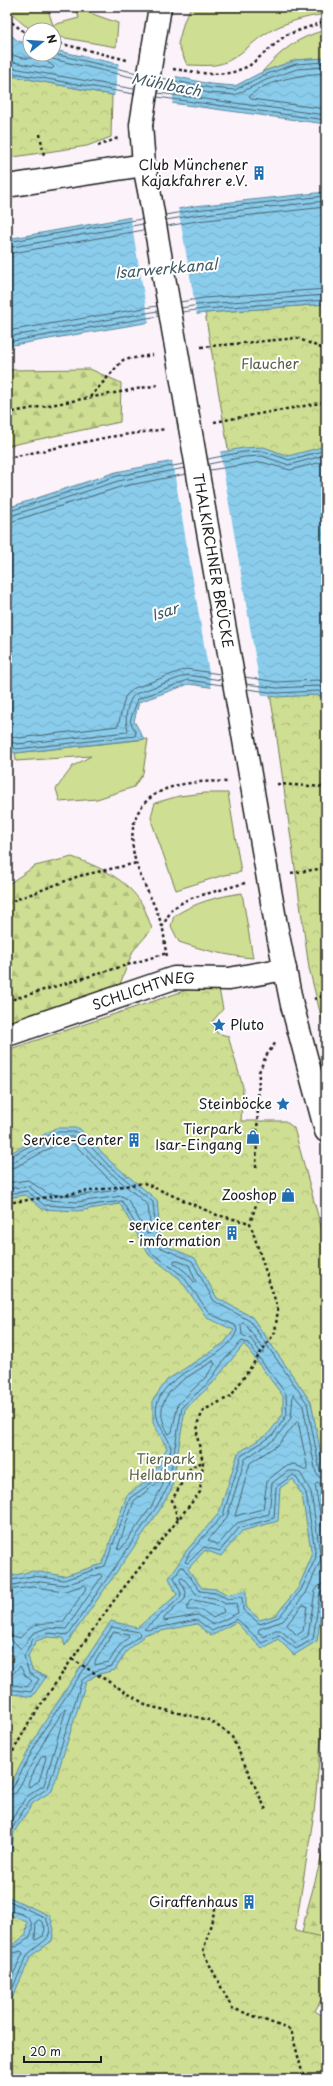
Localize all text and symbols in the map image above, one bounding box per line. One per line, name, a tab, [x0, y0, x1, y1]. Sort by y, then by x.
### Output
north arrow	[22, 22, 62, 62]
text: N	[43, 32, 62, 46]
water label: Mühlbach	[130, 66, 203, 102]
place label: Club Münchener Kajakfahrer e.V.	[139, 154, 248, 191]
building icon: Club Münchener Kajakfahrer e.V.	[251, 165, 267, 181]
water label: Isarwerkkanal	[114, 251, 221, 283]
park label: Flaucher	[241, 353, 299, 374]
street label: THALKIRCHNER BRÜCKE	[188, 471, 239, 650]
water label: Isar	[148, 595, 183, 626]
street label: SCHLICHTWEG	[89, 967, 195, 1015]
place label: Pluto	[230, 1014, 264, 1035]
place icon: Pluto	[211, 1017, 227, 1033]
place label: Steinböcke	[199, 1093, 272, 1114]
place icon: Steinböcke	[275, 1096, 291, 1112]
place label: Tierpark Isar-Eingang	[155, 1118, 242, 1155]
place label: Service-Center	[23, 1129, 123, 1150]
shop icon: Tierpark Isar-Eingang	[245, 1129, 261, 1145]
building icon: Service-Center	[126, 1132, 142, 1148]
place label: Zooshop	[221, 1184, 277, 1205]
shop icon: Zooshop	[280, 1187, 296, 1203]
place label: service center - imformation	[128, 1214, 221, 1251]
building icon: service center - imformation	[224, 1225, 240, 1241]
park label: Tierpark Hellabrunn	[129, 1448, 203, 1485]
place label: Giraffenhaus	[149, 1891, 238, 1912]
building icon: Giraffenhaus	[241, 1894, 257, 1910]
scale bar	[24, 2038, 101, 2064]
text: 20 m	[30, 2042, 61, 2060]

